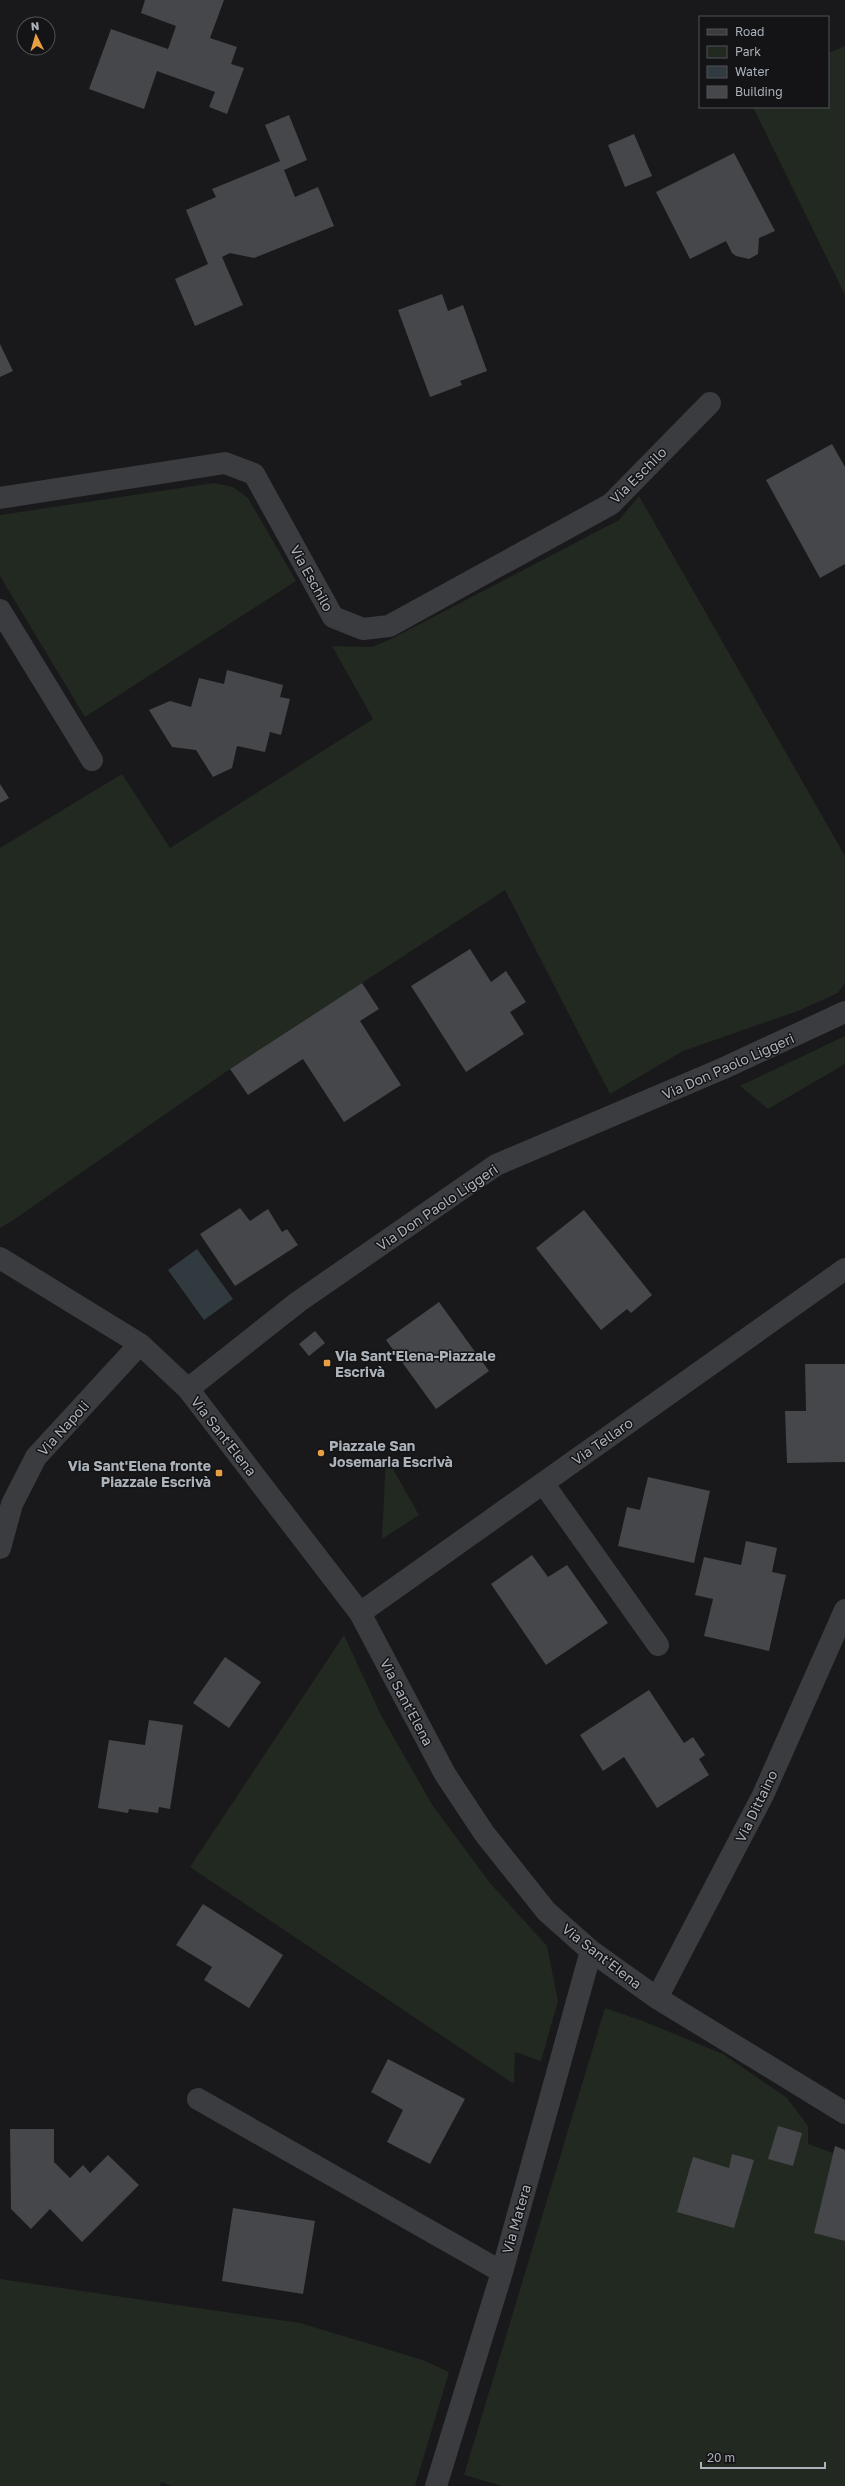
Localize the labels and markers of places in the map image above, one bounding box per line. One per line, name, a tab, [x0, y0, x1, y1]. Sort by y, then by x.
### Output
place label: Via Sant'Elena-Piazzale Escrivà	[335, 1347, 496, 1380]
marker: Via Sant'Elena-Piazzale Escrivà	[322, 1358, 332, 1368]
place label: Piazzale San Josemaria Escrivà	[329, 1437, 453, 1470]
marker: Piazzale San Josemaria Escrivà	[316, 1448, 326, 1458]
place label: Via Sant'Elena fronte Piazzale Escrivà	[68, 1457, 211, 1490]
marker: Via Sant'Elena fronte Piazzale Escrivà	[214, 1468, 224, 1478]

